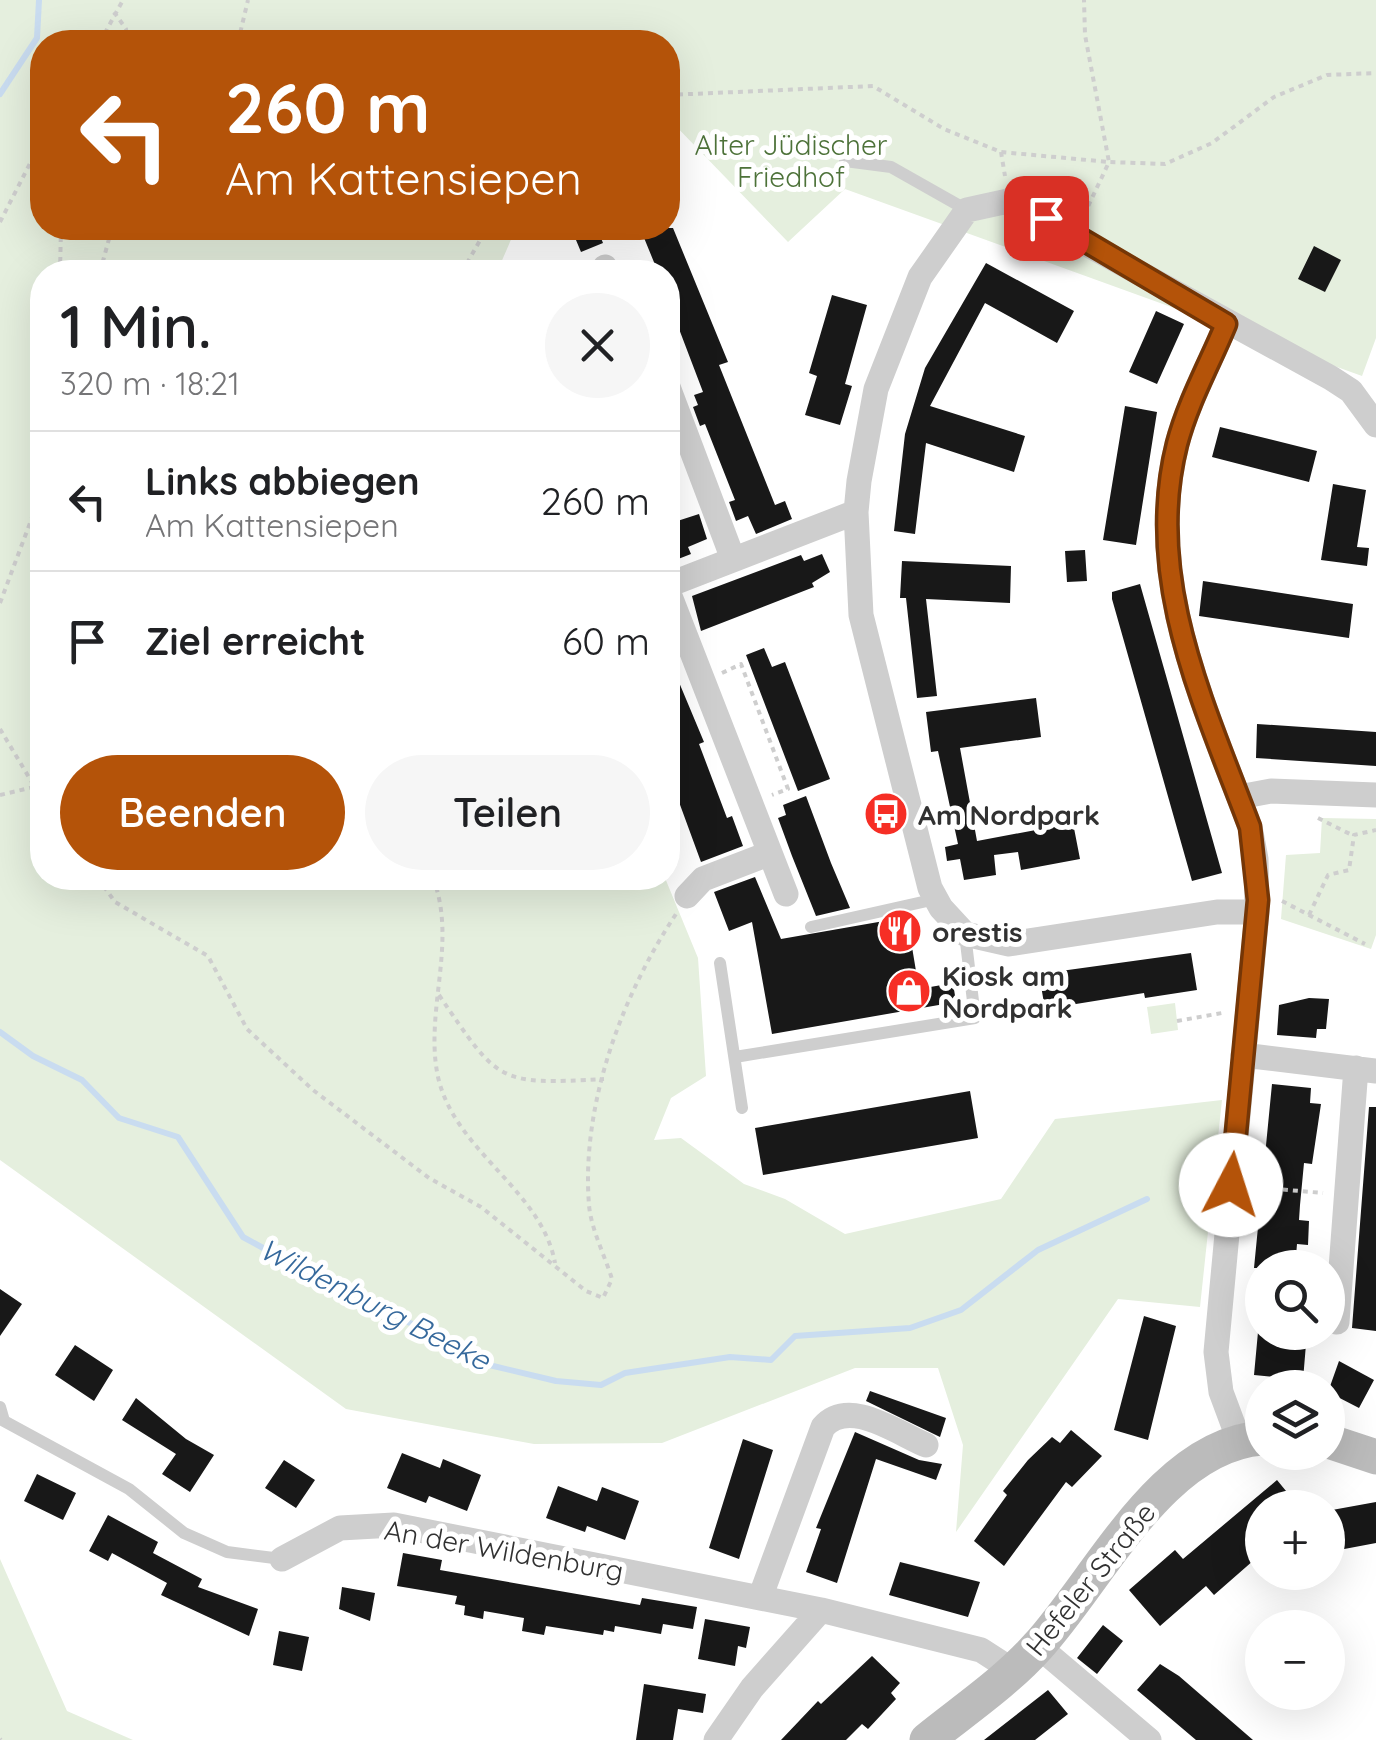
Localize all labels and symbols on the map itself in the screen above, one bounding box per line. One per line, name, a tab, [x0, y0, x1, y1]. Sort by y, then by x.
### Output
park label: Alter Jüdischer Friedhof	[694, 127, 888, 194]
pin	[1004, 176, 1089, 261]
bus stop icon: Am Nordpark	[863, 791, 909, 837]
place label: Am Nordpark	[918, 797, 1100, 832]
restaurant icon: orestis	[877, 908, 923, 954]
place label: orestis	[932, 914, 1023, 949]
place label: Kiosk am Nordpark	[942, 958, 1072, 1025]
shop icon: Kiosk am Nordpark	[886, 968, 932, 1014]
position arrow	[1179, 1133, 1283, 1237]
water label: Wildenburg Beeke	[253, 1230, 497, 1379]
street label: Hefeler Straße	[1018, 1495, 1162, 1663]
street label: An der Wildenburg	[382, 1512, 626, 1588]

